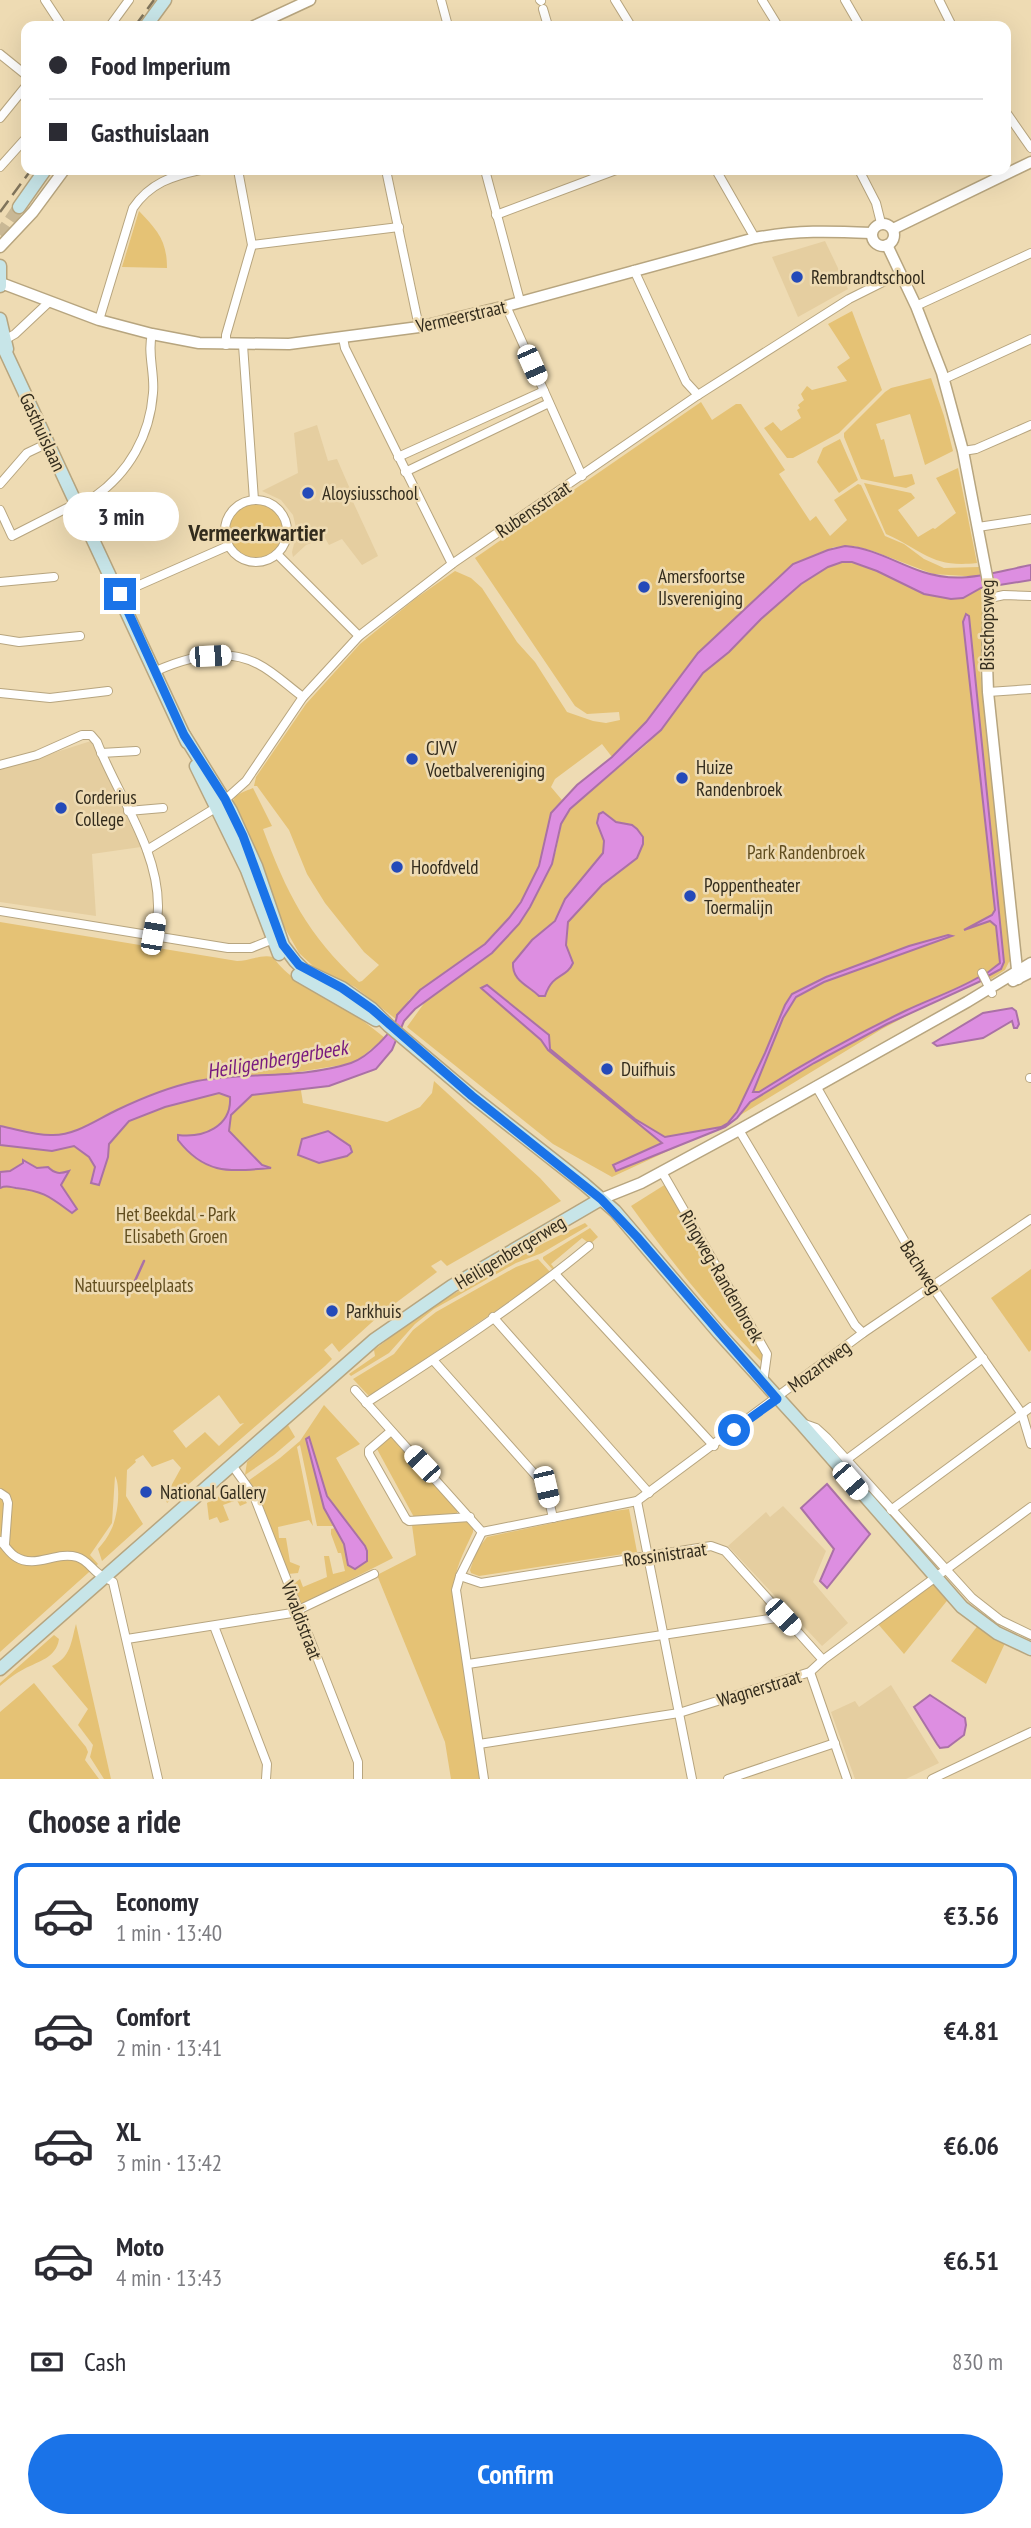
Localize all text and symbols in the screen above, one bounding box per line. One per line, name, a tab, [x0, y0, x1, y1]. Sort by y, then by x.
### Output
text: Food Imperium	[91, 49, 230, 82]
text: Gasthuislaan	[91, 116, 209, 149]
place label: Rembrandtschool	[811, 265, 925, 289]
marker: Rembrandtschool	[789, 269, 805, 285]
street label: Vermeerstraat	[413, 294, 509, 338]
car	[514, 342, 551, 388]
street label: Gasthuislaan	[14, 389, 72, 475]
street label: Rubensstraat	[491, 475, 576, 543]
place label: Aloysiusschool	[322, 481, 419, 505]
marker: Aloysiusschool	[300, 485, 316, 501]
callout: 3 min	[62, 492, 178, 542]
text: 3 min	[98, 502, 144, 531]
district label: Vermeerkwartier	[188, 518, 326, 547]
place label: Amersfoortse IJsvereniging	[658, 564, 745, 610]
route end	[104, 578, 136, 610]
marker: Amersfoortse IJsvereniging	[636, 579, 652, 595]
street label: Bisschopsweg	[975, 580, 999, 670]
car	[189, 644, 232, 668]
place label: CJVV Voetbalvereniging	[425, 736, 545, 782]
marker: CJVV Voetbalvereniging	[404, 751, 420, 767]
place label: Huize Randenbroek	[696, 755, 783, 801]
marker: Huize Randenbroek	[674, 770, 690, 786]
place label: Corderius College	[75, 785, 137, 831]
marker: Corderius College	[53, 800, 69, 816]
park label: Park Randenbroek	[747, 840, 866, 864]
place label: Hoofdveld	[411, 855, 478, 879]
marker: Hoofdveld	[389, 859, 405, 875]
place label: Poppentheater Toermalijn	[704, 873, 801, 919]
marker: Poppentheater Toermalijn	[682, 888, 698, 904]
car	[140, 911, 167, 957]
water label: Heiligenbergerbeek	[205, 1033, 352, 1085]
place label: Duifhuis	[621, 1057, 675, 1081]
marker: Duifhuis	[599, 1061, 615, 1077]
park label: Het Beekdal - Park Elisabeth Groen	[116, 1202, 237, 1248]
street label: Ringweg-Randenbroek	[674, 1206, 770, 1347]
street label: Heiligenbergerweg	[450, 1210, 570, 1294]
street label: Bachweg	[895, 1236, 947, 1298]
park label: Natuurspeelplaats	[75, 1273, 193, 1297]
place label: Parkhuis	[346, 1299, 401, 1323]
marker: Parkhuis	[324, 1303, 340, 1319]
street label: Mozartweg	[783, 1335, 855, 1397]
route start	[718, 1414, 750, 1446]
car	[400, 1441, 445, 1487]
car	[829, 1458, 872, 1504]
car	[532, 1464, 561, 1510]
place label: National Gallery	[160, 1480, 267, 1504]
marker: National Gallery	[138, 1484, 154, 1500]
street label: Rossinistraat	[622, 1536, 709, 1572]
street label: Vivaldistraat	[276, 1577, 328, 1663]
car	[761, 1594, 806, 1640]
street label: Wagnerstraat	[714, 1664, 805, 1712]
text: Choose a ride	[28, 1800, 181, 1842]
icon: car	[32, 1884, 95, 1947]
text: Economy	[116, 1885, 198, 1918]
text: €3.56	[944, 1899, 999, 1932]
text: 1 min · 13:40	[116, 1918, 222, 1947]
icon: car	[32, 1999, 95, 2062]
text: Comfort	[116, 2000, 190, 2033]
text: €4.81	[944, 2014, 999, 2047]
text: 2 min · 13:41	[116, 2033, 222, 2062]
icon: car	[32, 2114, 95, 2177]
text: XL	[116, 2115, 141, 2148]
text: €6.06	[944, 2129, 999, 2162]
text: 3 min · 13:42	[116, 2148, 222, 2177]
icon: car	[32, 2229, 95, 2292]
text: Moto	[116, 2230, 164, 2263]
text: €6.51	[944, 2244, 999, 2277]
text: 4 min · 13:43	[116, 2263, 222, 2292]
icon: cash	[28, 2343, 66, 2381]
text: Cash	[84, 2345, 126, 2378]
text: 830 m	[952, 2347, 1003, 2376]
button: Confirm	[28, 2434, 1003, 2514]

